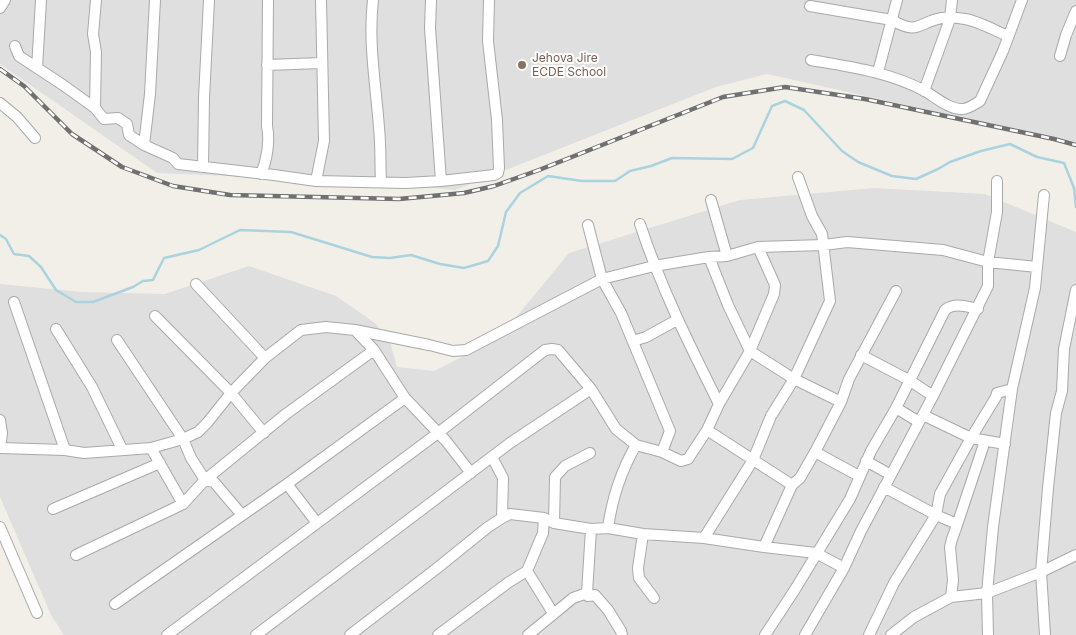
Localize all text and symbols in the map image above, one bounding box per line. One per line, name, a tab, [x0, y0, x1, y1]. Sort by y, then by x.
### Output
place label: Jehova Jire ECDE School	[532, 51, 606, 79]
marker: Jehova Jire ECDE School	[516, 59, 528, 71]

